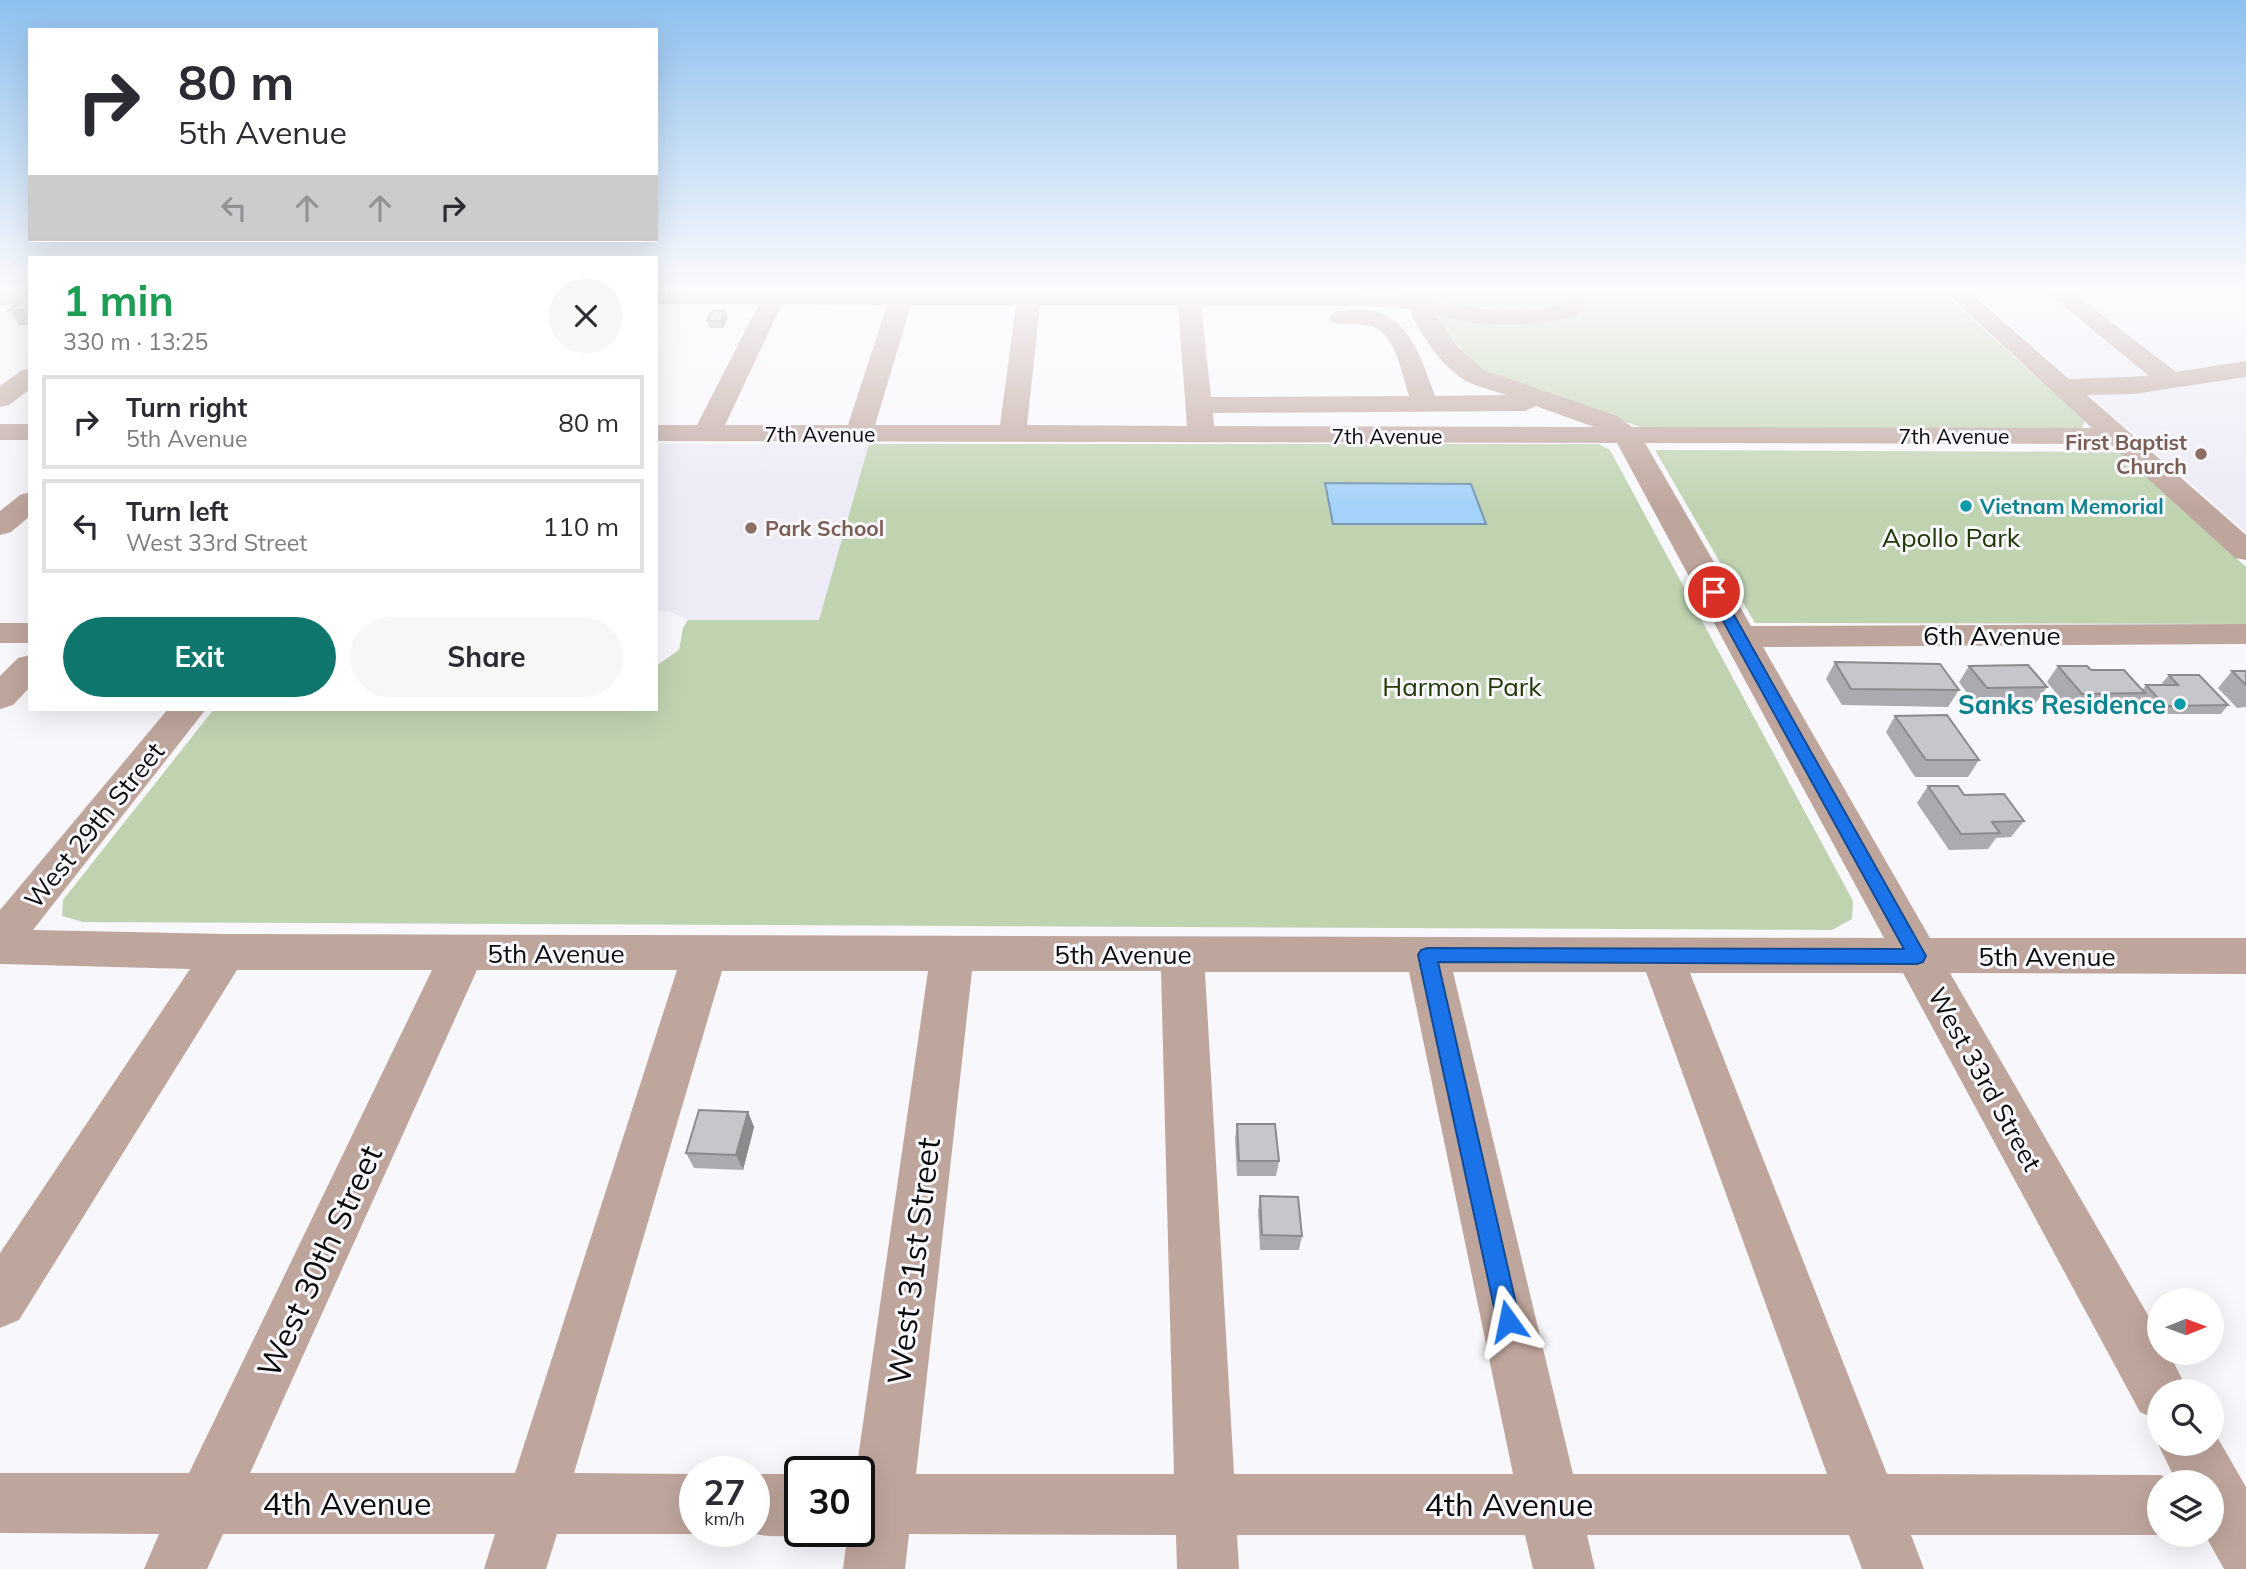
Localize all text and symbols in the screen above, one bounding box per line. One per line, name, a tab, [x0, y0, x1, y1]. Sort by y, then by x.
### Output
text: 80 m	[178, 51, 294, 112]
icon: right	[63, 56, 154, 147]
text: 5th Avenue	[178, 112, 347, 152]
icon: left	[215, 189, 253, 227]
icon: ahead	[288, 189, 326, 227]
icon: ahead	[361, 189, 399, 227]
icon: right	[434, 189, 472, 227]
text: 1 min	[63, 274, 174, 327]
button: close	[549, 279, 623, 353]
text: 330 m · 13:25	[63, 327, 208, 356]
text: Turn right	[126, 391, 247, 424]
icon: right	[67, 403, 105, 441]
text: 80 m	[558, 406, 619, 439]
street label: 7th Avenue	[765, 421, 875, 447]
street label: 7th Avenue	[1332, 423, 1442, 449]
street label: 7th Avenue	[1899, 423, 2009, 449]
text: 5th Avenue	[126, 424, 247, 453]
place label: First Baptist Church	[2065, 429, 2187, 479]
marker: First Baptist Church	[2193, 446, 2209, 462]
place label: Vietnam Memorial	[1979, 493, 2164, 519]
text: Turn left	[126, 495, 228, 528]
marker: Vietnam Memorial	[1958, 498, 1974, 514]
icon: left	[67, 507, 105, 545]
text: 110 m	[543, 510, 619, 543]
place label: Park School	[765, 515, 884, 541]
marker: Park School	[743, 520, 759, 536]
park label: Apollo Park	[1882, 521, 2021, 554]
text: West 33rd Street	[126, 528, 307, 557]
pin	[1684, 562, 1744, 622]
icon: arrive	[1695, 573, 1733, 611]
button: Exit	[63, 617, 336, 697]
button: Share	[350, 617, 623, 697]
street label: 6th Avenue	[1923, 619, 2061, 652]
park label: Harmon Park	[1382, 670, 1542, 703]
place label: Sanks Residence	[1958, 688, 2166, 721]
marker: Sanks Residence	[2172, 696, 2188, 712]
street label: West 29th Street	[17, 735, 171, 915]
street label: 5th Avenue	[487, 937, 625, 970]
street label: 5th Avenue	[1054, 938, 1192, 971]
street label: 5th Avenue	[1978, 940, 2116, 973]
street label: West 33rd Street	[1921, 981, 2049, 1177]
street label: West 31st Street	[878, 1135, 948, 1387]
street label: West 30th Street	[248, 1139, 390, 1383]
position arrow	[1471, 1284, 1545, 1358]
north arrow	[2147, 1288, 2224, 1365]
map controls	[2147, 1288, 2224, 1547]
button: search	[2147, 1379, 2224, 1456]
speed limit sign: 30	[784, 1456, 875, 1547]
text: 27	[703, 1470, 746, 1514]
button: layers	[2147, 1470, 2224, 1547]
street label: 4th Avenue	[263, 1483, 431, 1523]
street label: 4th Avenue	[1425, 1484, 1593, 1524]
text: km/h	[704, 1507, 745, 1530]

